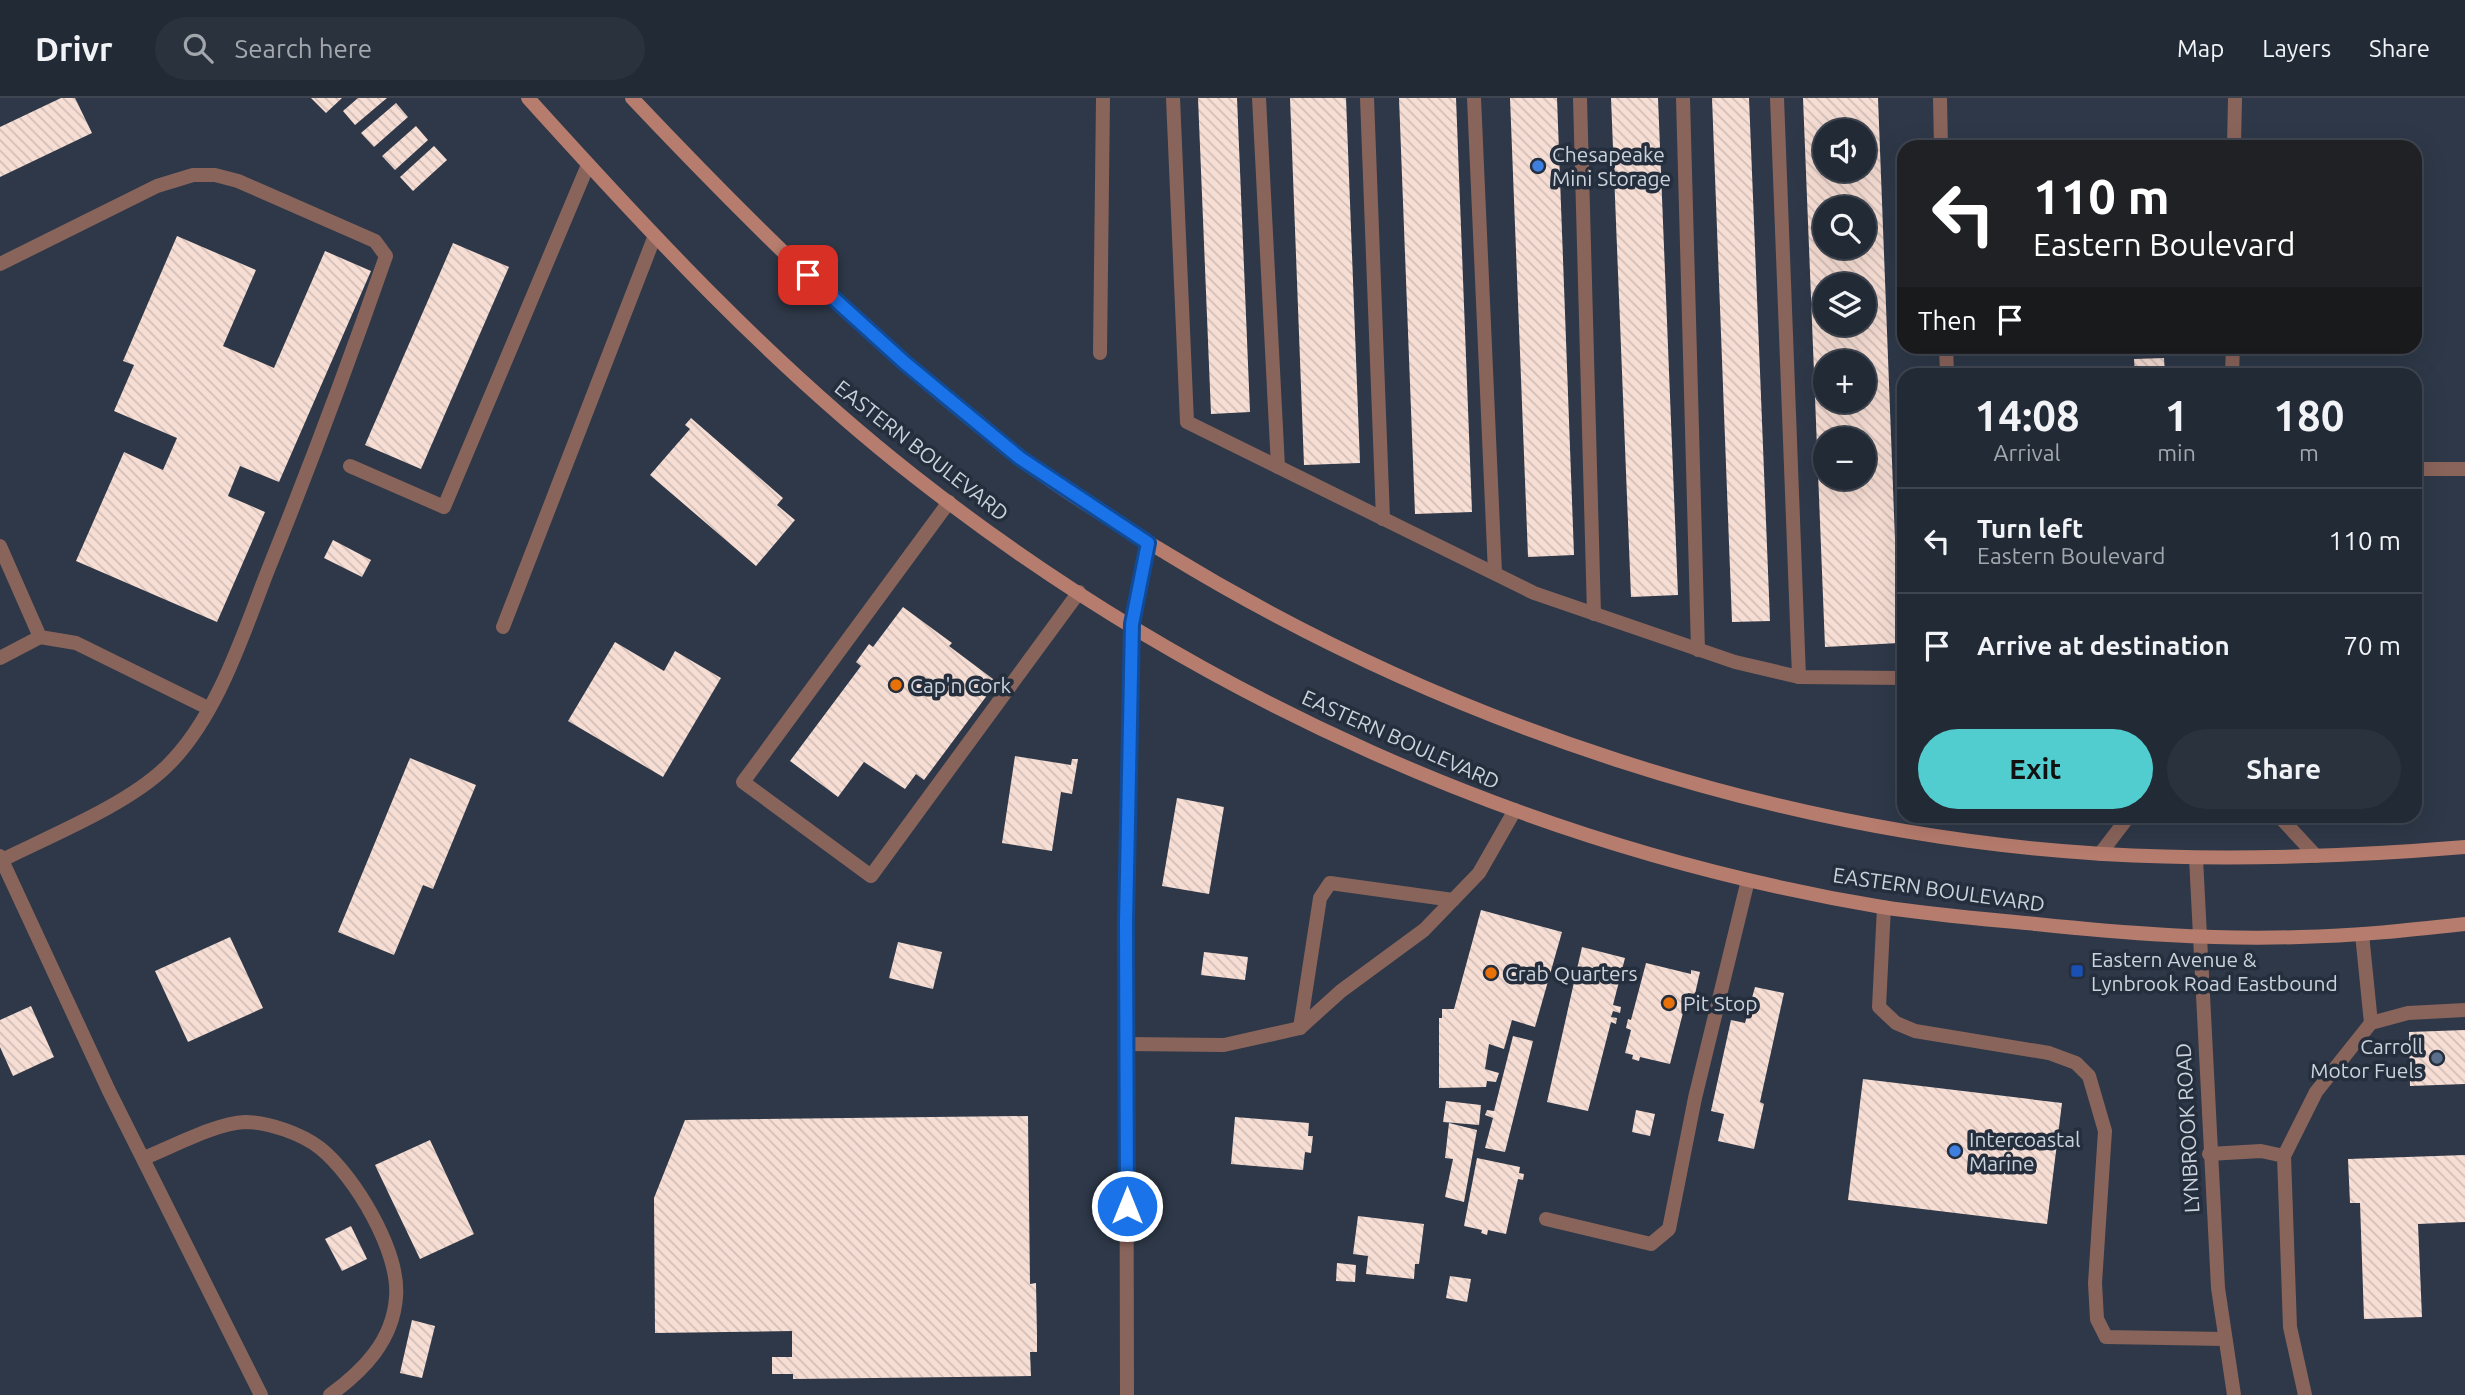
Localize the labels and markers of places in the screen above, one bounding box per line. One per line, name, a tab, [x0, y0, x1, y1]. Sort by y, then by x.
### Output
place label: Chesapeake Mini Storage	[1552, 142, 1671, 190]
marker: Chesapeake Mini Storage	[1530, 158, 1546, 174]
pin	[778, 245, 838, 305]
place label: Cap'n Cork	[910, 673, 1011, 697]
marker: Cap'n Cork	[888, 677, 904, 693]
place label: Eastern Avenue & Lynbrook Road Eastbound	[2091, 947, 2338, 995]
place label: Crab Quarters	[1505, 961, 1638, 985]
marker: Eastern Avenue & Lynbrook Road Eastbound	[2069, 963, 2085, 979]
marker: Crab Quarters	[1483, 965, 1499, 981]
place label: Pit Stop	[1683, 991, 1758, 1015]
marker: Pit Stop	[1661, 995, 1677, 1011]
place label: Carroll Motor Fuels	[2310, 1034, 2423, 1082]
marker: Carroll Motor Fuels	[2429, 1050, 2445, 1066]
place label: Intercoastal Marine	[1969, 1127, 2081, 1175]
marker: Intercoastal Marine	[1947, 1143, 1963, 1159]

